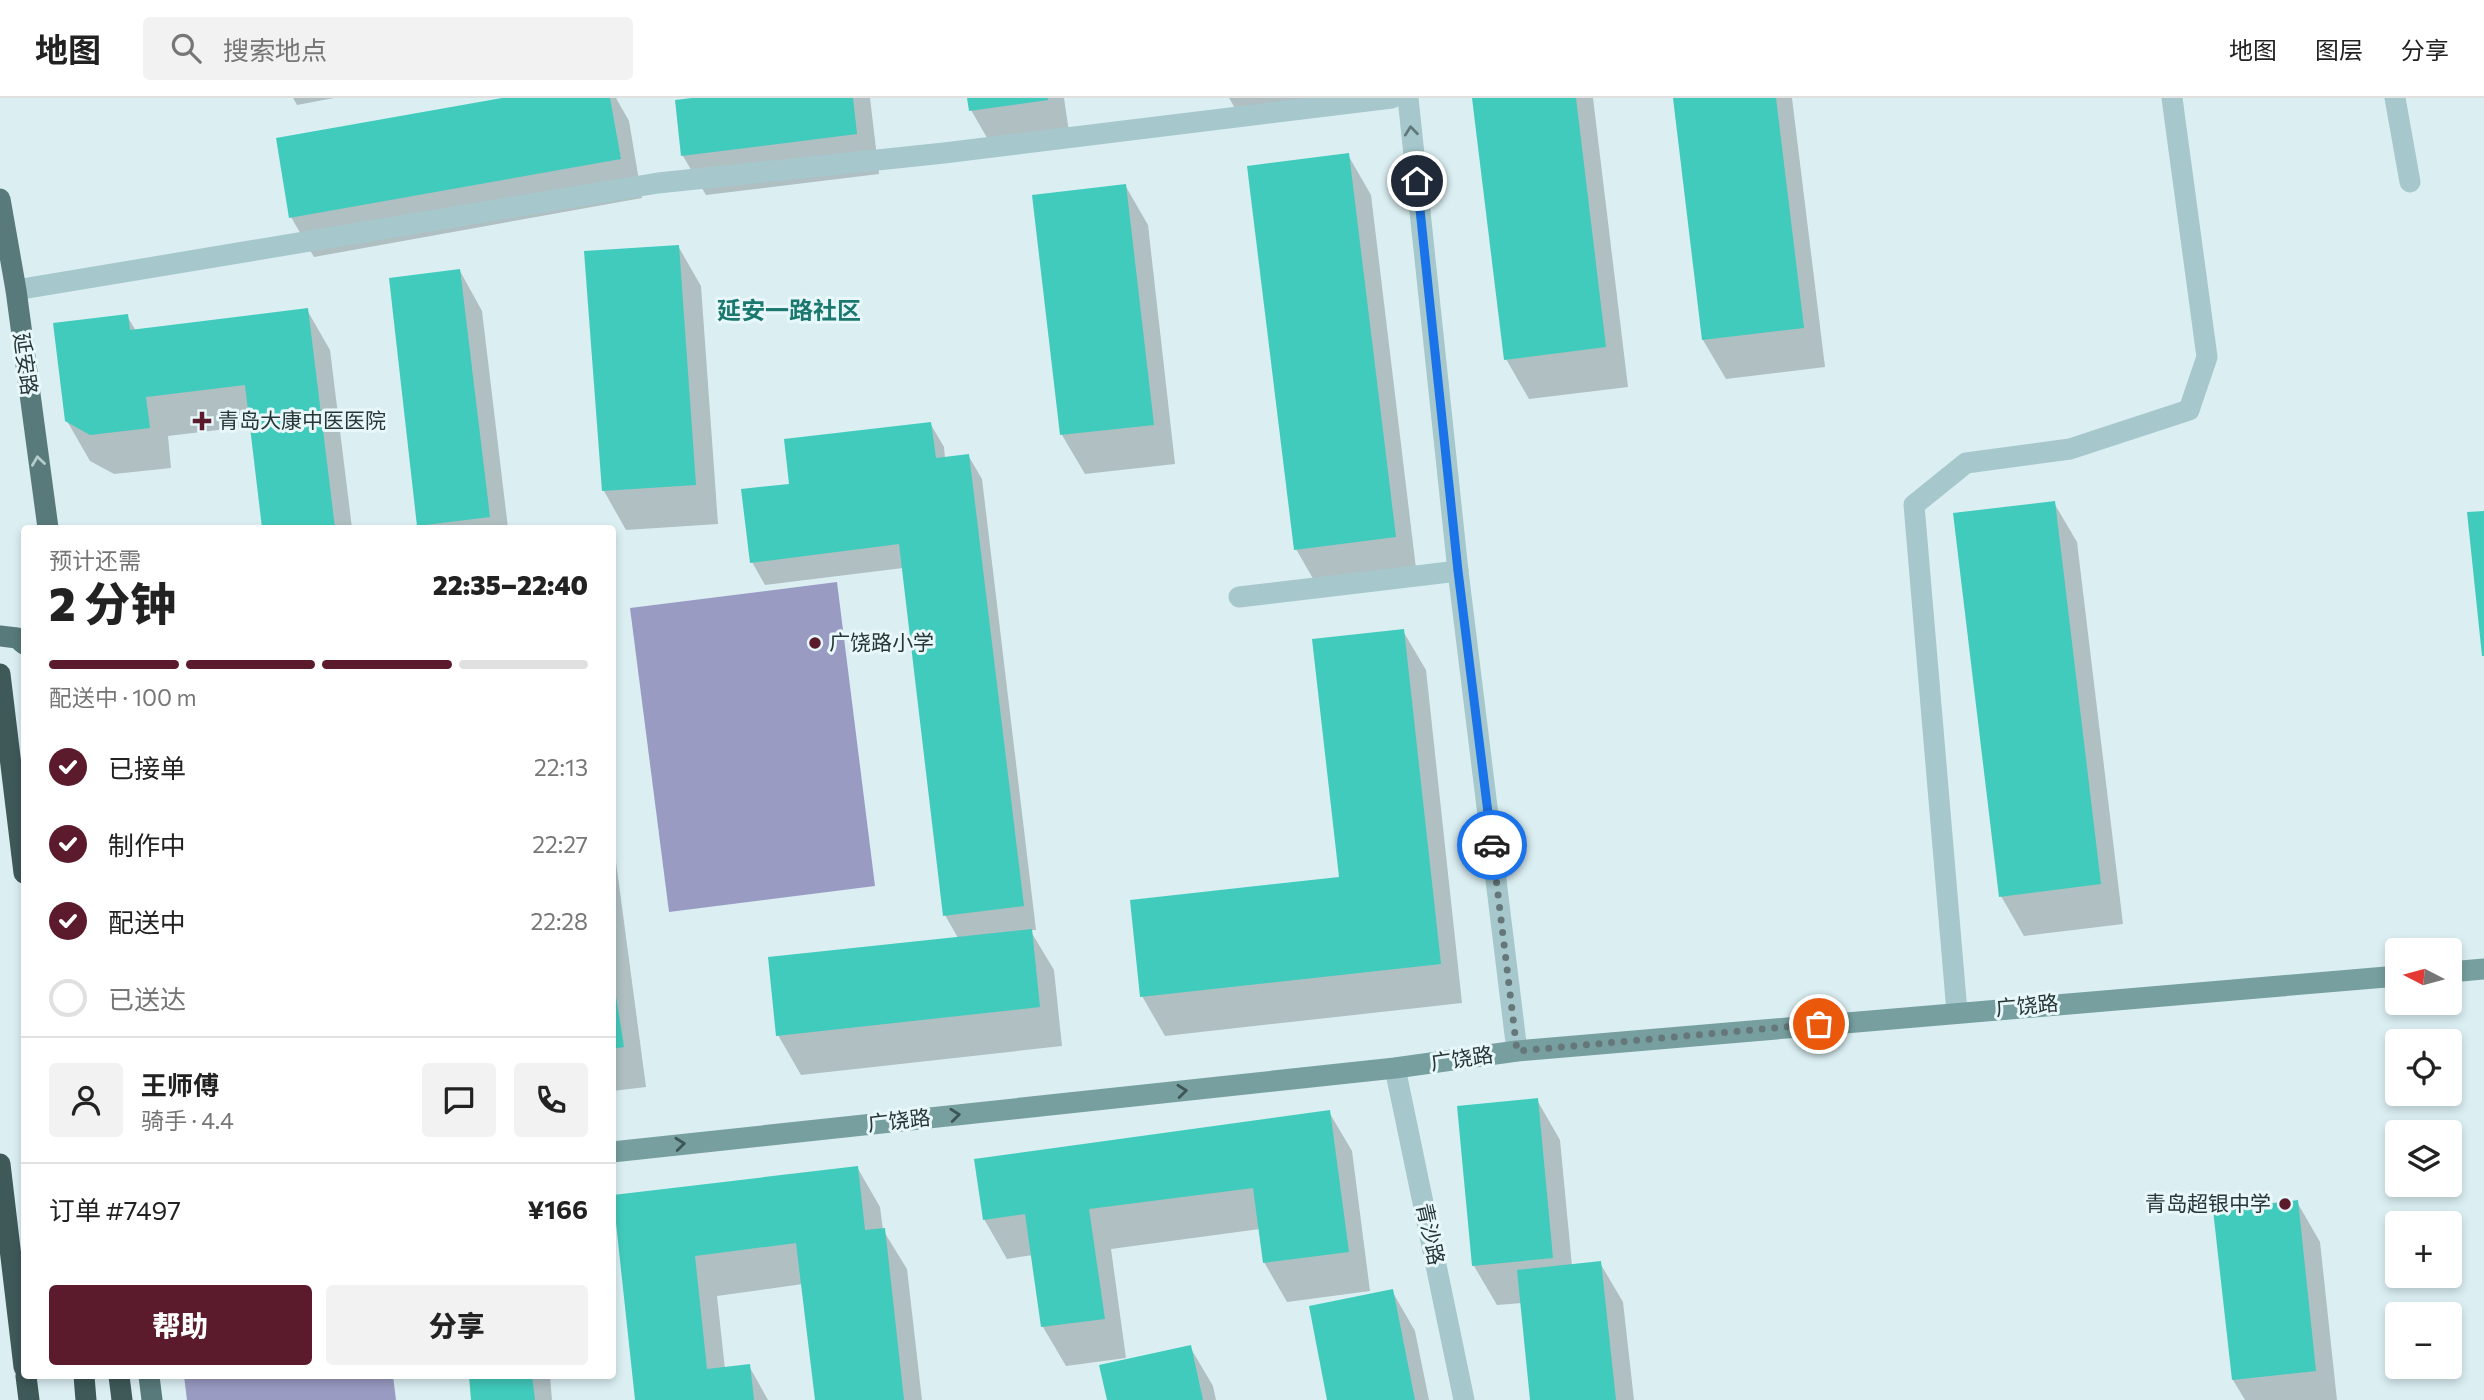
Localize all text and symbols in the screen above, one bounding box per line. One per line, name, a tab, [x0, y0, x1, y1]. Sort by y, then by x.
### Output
search box	[143, 17, 633, 80]
text: 地图	[35, 28, 101, 69]
icon: search	[167, 29, 205, 67]
text: 搜索地点	[223, 34, 327, 65]
text: 地图	[2229, 35, 2277, 64]
text: 图层	[2315, 35, 2363, 64]
text: 分享	[2401, 35, 2449, 64]
one-way arrow	[1404, 125, 1419, 137]
pin	[1387, 151, 1447, 211]
icon: home	[1398, 162, 1436, 200]
district label: 延安一路社区	[717, 295, 861, 324]
street label: 延安路	[10, 331, 43, 397]
place label: 青岛大康中医医院	[218, 407, 386, 432]
marker: 青岛大康中医医院	[192, 411, 212, 431]
one-way arrow	[31, 455, 46, 467]
text: 预计还需	[49, 546, 141, 574]
text: 22:35–22:40	[433, 569, 588, 600]
text: 2 分钟	[49, 574, 176, 630]
place label: 广饶路小学	[829, 629, 934, 654]
marker: 广饶路小学	[807, 635, 823, 651]
text: 配送中 · 100 m	[49, 683, 197, 711]
icon: check	[49, 748, 87, 786]
text: 已接单	[108, 752, 186, 783]
text: 22:13	[534, 753, 588, 781]
courier	[1457, 810, 1527, 880]
icon: check	[49, 825, 87, 863]
icon: car	[1473, 826, 1511, 864]
text: 制作中	[108, 829, 186, 860]
text: 22:27	[532, 830, 588, 858]
icon: check	[49, 902, 87, 940]
text: 配送中	[108, 906, 186, 937]
text: 22:28	[530, 907, 588, 935]
north arrow	[2385, 938, 2462, 1015]
map controls	[2385, 938, 2462, 1379]
text: 已送达	[108, 983, 186, 1014]
street label: 广饶路	[1994, 989, 2059, 1020]
pin	[1789, 994, 1849, 1054]
icon: bag	[1800, 1005, 1838, 1043]
button: locate	[2385, 1029, 2462, 1106]
street label: 广饶路	[1429, 1041, 1495, 1074]
button: person	[49, 1063, 123, 1137]
button: chat	[422, 1063, 496, 1137]
button: phone	[514, 1063, 588, 1137]
text: 王师傅	[141, 1069, 219, 1100]
one-way arrow	[1176, 1084, 1187, 1099]
street label: 广饶路	[866, 1104, 931, 1135]
text: 骑手 · 4.4	[141, 1106, 234, 1134]
one-way arrow	[950, 1108, 961, 1123]
button: layers	[2385, 1120, 2462, 1197]
one-way arrow	[675, 1137, 686, 1152]
place label: 青岛超银中学	[2145, 1190, 2271, 1215]
text: ¥166	[528, 1193, 588, 1224]
text: 订单 #7497	[49, 1194, 181, 1225]
marker: 青岛超银中学	[2277, 1196, 2293, 1212]
street label: 青沙路	[1413, 1200, 1450, 1267]
button: +	[2385, 1211, 2462, 1288]
button: 帮助	[49, 1285, 312, 1365]
button: 分享	[326, 1285, 588, 1365]
button: −	[2385, 1302, 2462, 1379]

